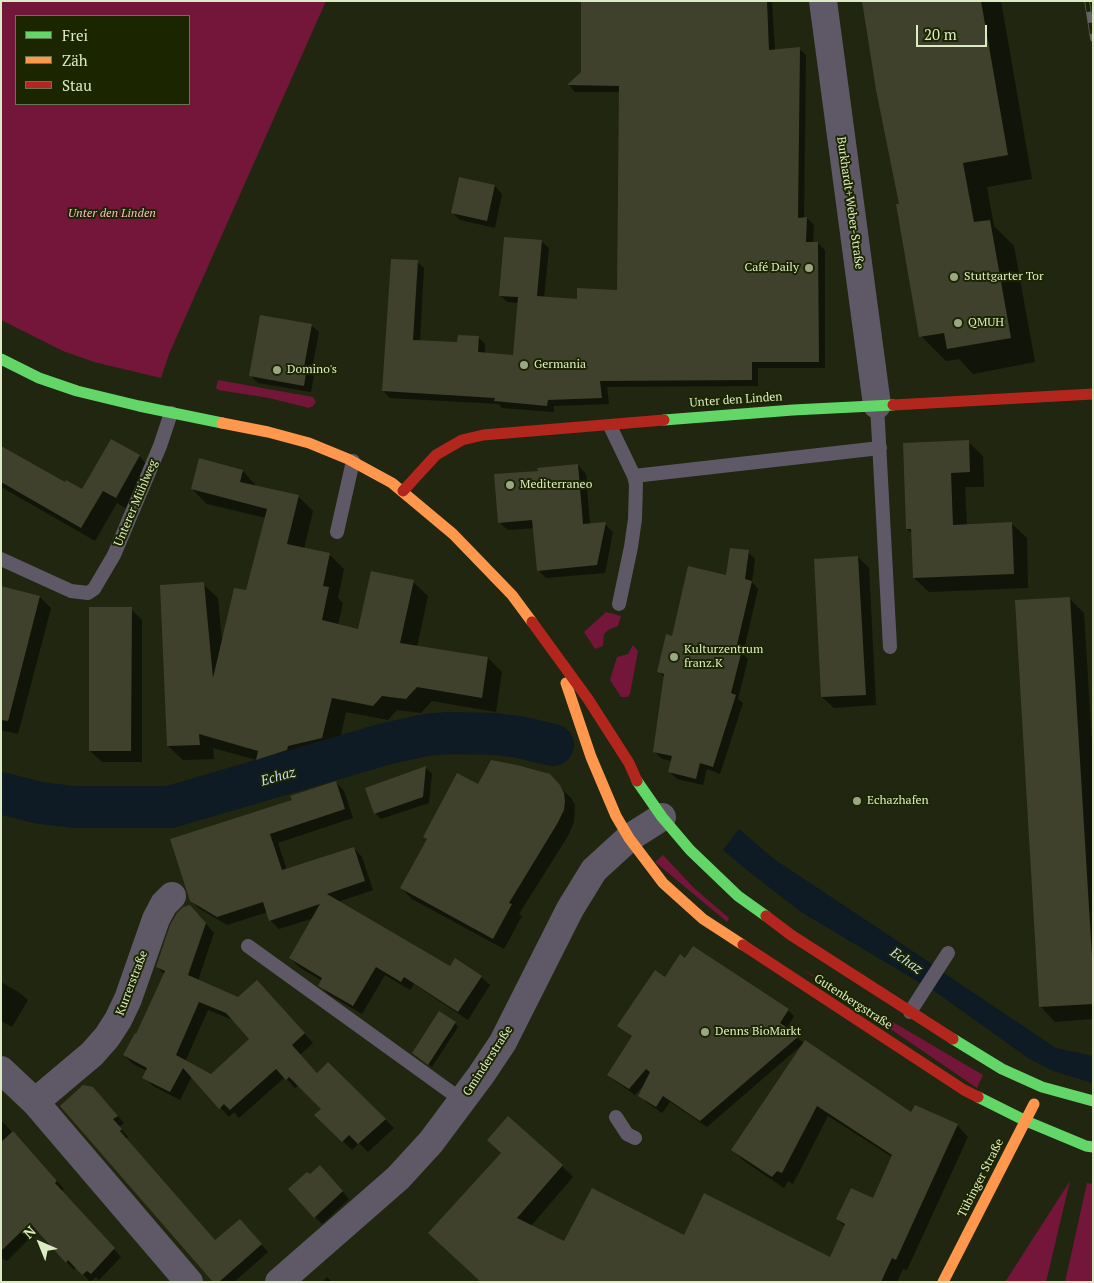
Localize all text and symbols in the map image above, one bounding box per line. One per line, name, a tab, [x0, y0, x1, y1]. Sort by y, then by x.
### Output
legend	[15, 15, 190, 105]
scale bar	[919, 15, 990, 47]
text: 20 m	[924, 24, 957, 44]
text: Frei	[62, 25, 88, 45]
text: Zäh	[62, 50, 88, 70]
text: Stau	[62, 75, 92, 95]
street label: Burkhardt+Weber-Straße	[834, 136, 866, 270]
park label: Unter den Linden	[68, 207, 156, 221]
place label: Café Daily	[745, 261, 799, 275]
marker: Café Daily	[803, 262, 815, 274]
place label: Stuttgarter Tor	[964, 270, 1044, 284]
marker: Stuttgarter Tor	[948, 271, 960, 283]
place label: QMUH	[968, 316, 1004, 330]
marker: QMUH	[952, 317, 964, 329]
place label: Germania	[534, 358, 586, 372]
marker: Germania	[518, 359, 530, 371]
place label: Domino's	[287, 363, 337, 377]
marker: Domino's	[271, 364, 283, 376]
street label: Unter den Linden	[689, 390, 783, 410]
street label: Unterer Mühlweg	[111, 458, 161, 548]
place label: Mediterraneo	[520, 478, 592, 492]
marker: Mediterraneo	[504, 479, 516, 491]
place label: Kulturzentrum franz.K	[684, 643, 763, 671]
marker: Kulturzentrum franz.K	[668, 651, 680, 663]
water label: Echaz	[259, 764, 297, 790]
place label: Echazhafen	[867, 794, 929, 808]
marker: Echazhafen	[851, 795, 863, 807]
water label: Echaz	[887, 944, 925, 978]
street label: Kurrerstraße	[113, 948, 151, 1018]
street label: Gutenbergstraße	[811, 971, 895, 1033]
street label: Gminderstraße	[460, 1023, 516, 1099]
place label: Denns BioMarkt	[715, 1025, 801, 1039]
marker: Denns BioMarkt	[699, 1026, 711, 1038]
street label: Tübinger Straße	[955, 1136, 1007, 1220]
north arrow	[15, 1218, 65, 1268]
text: N	[19, 1221, 40, 1242]

